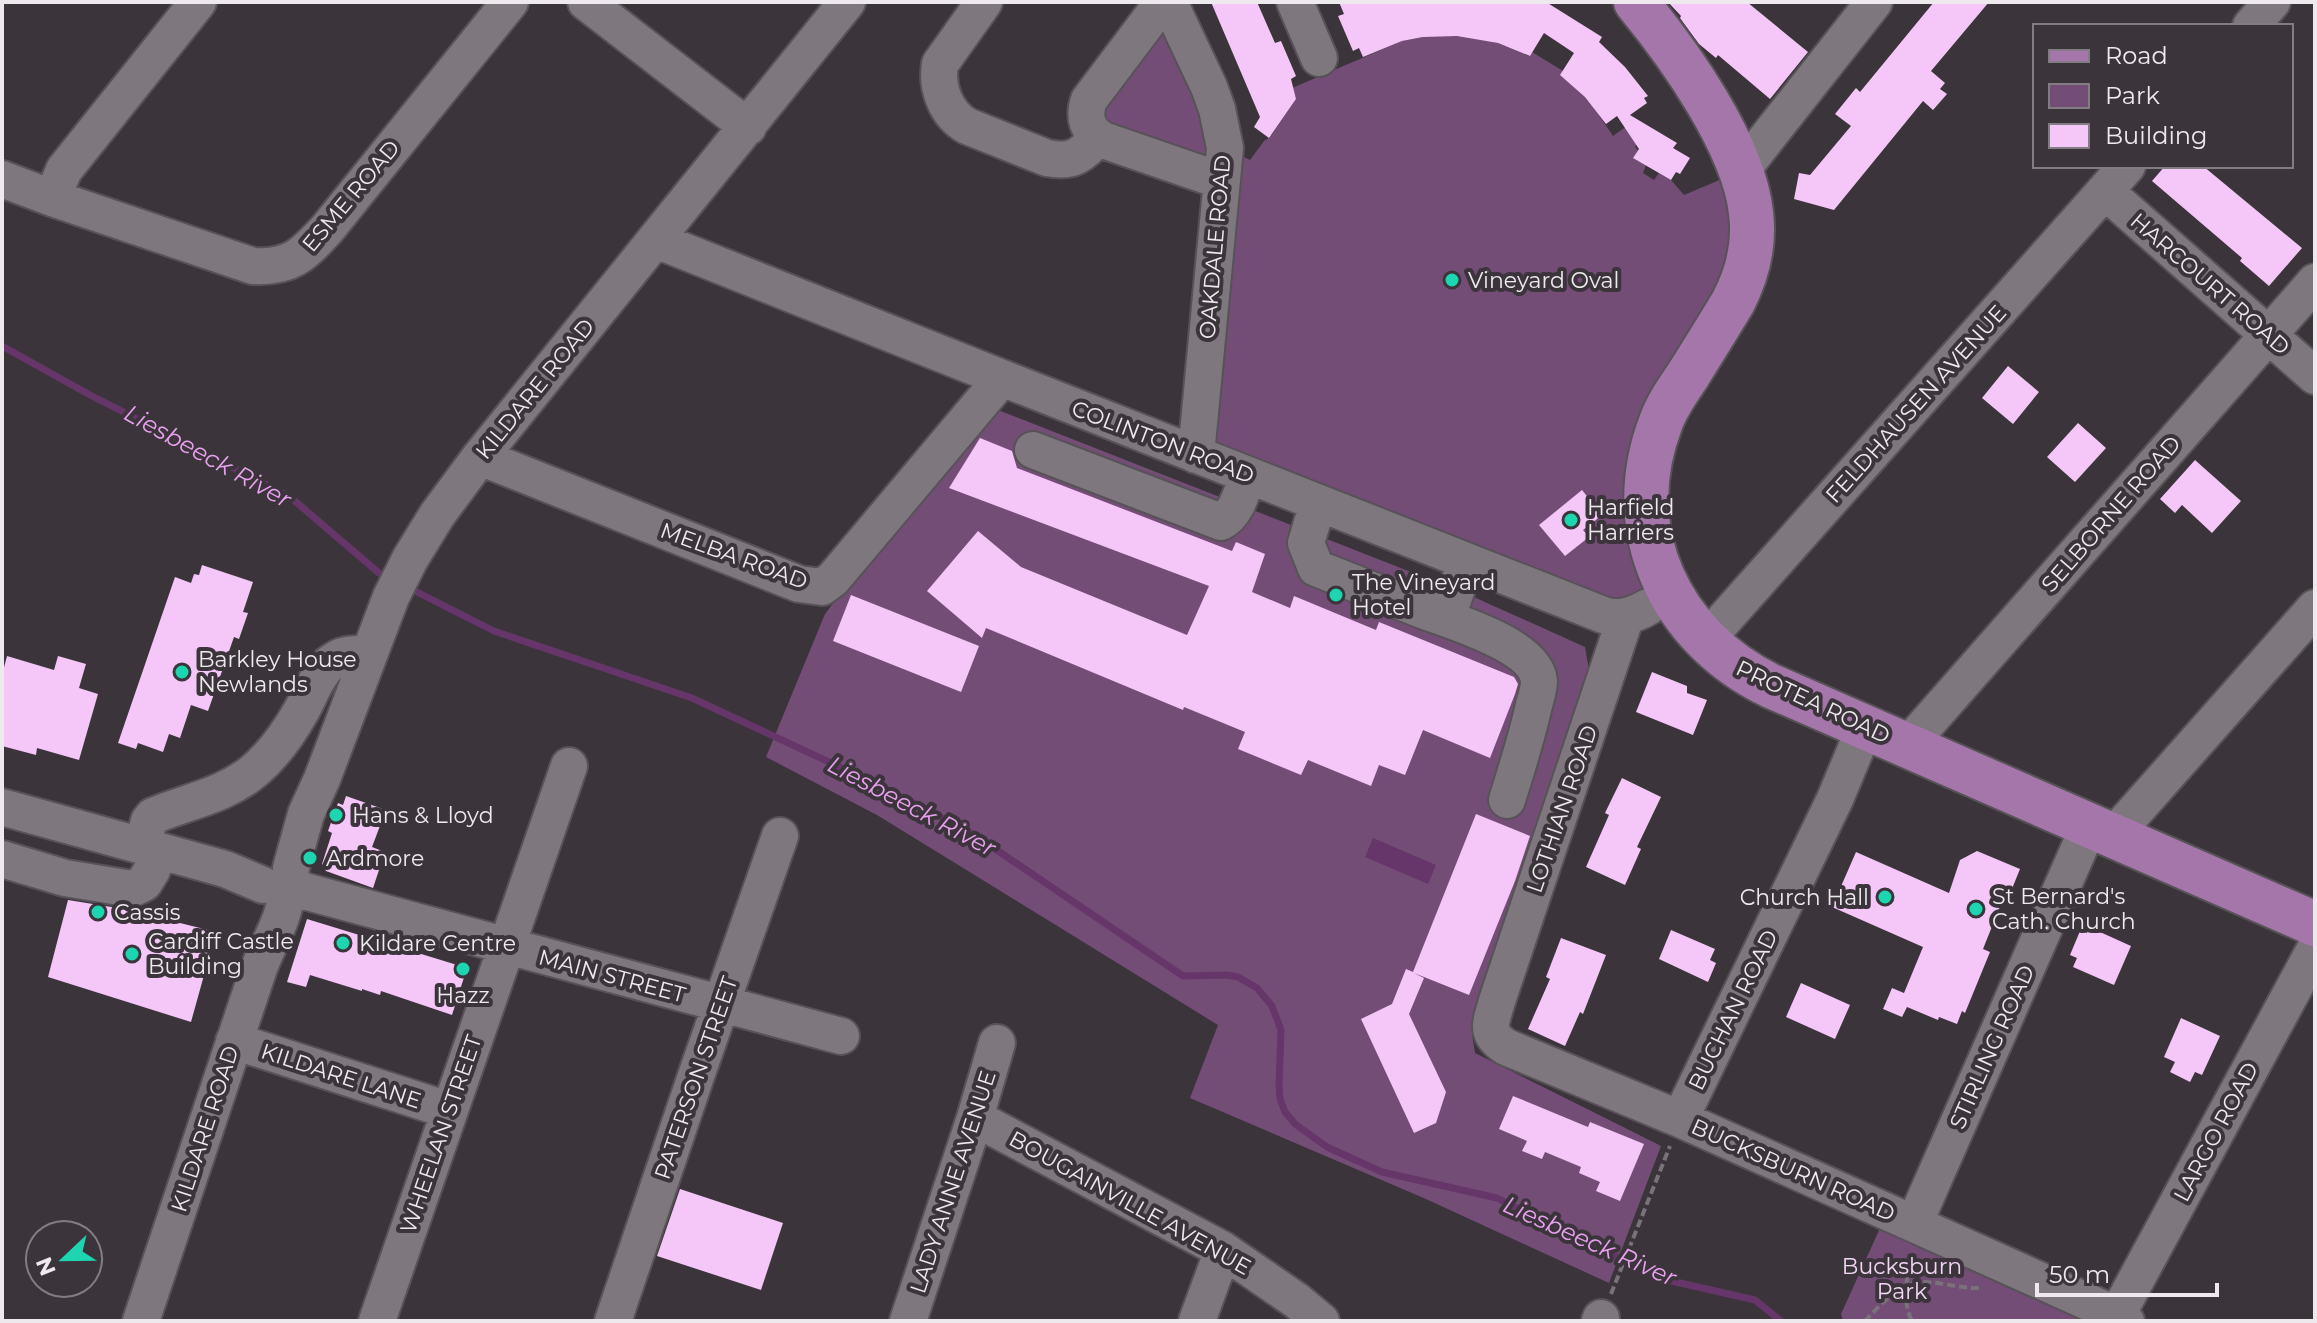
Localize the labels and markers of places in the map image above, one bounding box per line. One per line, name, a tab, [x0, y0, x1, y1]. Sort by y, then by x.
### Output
place label: Vineyard Oval	[1468, 267, 1619, 294]
marker: Vineyard Oval	[1443, 271, 1461, 289]
place label: Harfield Harriers	[1587, 494, 1675, 546]
marker: Harfield Harriers	[1562, 511, 1580, 529]
place label: The Vineyard Hotel	[1352, 569, 1495, 621]
marker: The Vineyard Hotel	[1327, 586, 1345, 604]
place label: Barkley House Newlands	[198, 646, 357, 698]
marker: Barkley House Newlands	[173, 663, 191, 681]
place label: Hans & Lloyd	[352, 802, 494, 829]
marker: Hans & Lloyd	[327, 806, 345, 824]
place label: Ardmore	[326, 845, 424, 872]
marker: Ardmore	[301, 849, 319, 867]
place label: St Bernard's Cath. Church	[1992, 883, 2136, 935]
place label: Church Hall	[1740, 884, 1869, 911]
marker: Church Hall	[1876, 888, 1894, 906]
place label: Cassis	[114, 899, 181, 926]
marker: St Bernard's Cath. Church	[1967, 900, 1985, 918]
marker: Cassis	[89, 903, 107, 921]
place label: Cardiff Castle Building	[148, 928, 294, 980]
place label: Kildare Centre	[359, 930, 516, 957]
marker: Kildare Centre	[334, 934, 352, 952]
marker: Cardiff Castle Building	[123, 945, 141, 963]
marker: Hazz	[454, 960, 472, 978]
place label: Hazz	[436, 982, 490, 1009]

